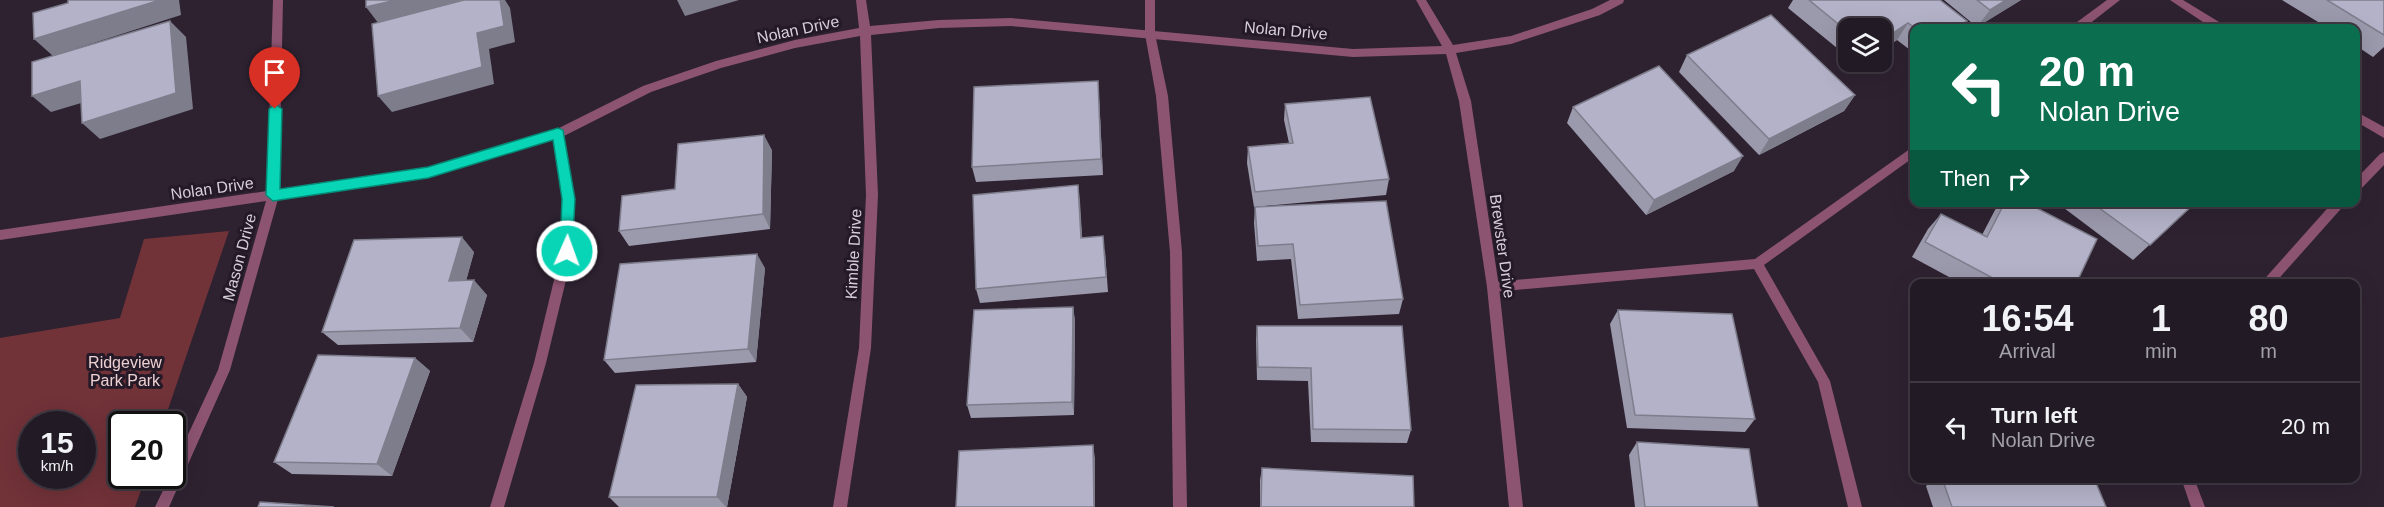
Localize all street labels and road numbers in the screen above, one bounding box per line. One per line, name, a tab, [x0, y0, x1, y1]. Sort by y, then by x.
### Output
street label: Nolan Drive	[755, 12, 841, 46]
street label: Nolan Drive	[1244, 18, 1328, 43]
street label: Nolan Drive	[169, 174, 255, 203]
street label: Brewster Drive	[1487, 193, 1518, 299]
street label: Kimble Drive	[843, 208, 864, 300]
street label: Mason Drive	[220, 211, 259, 303]

